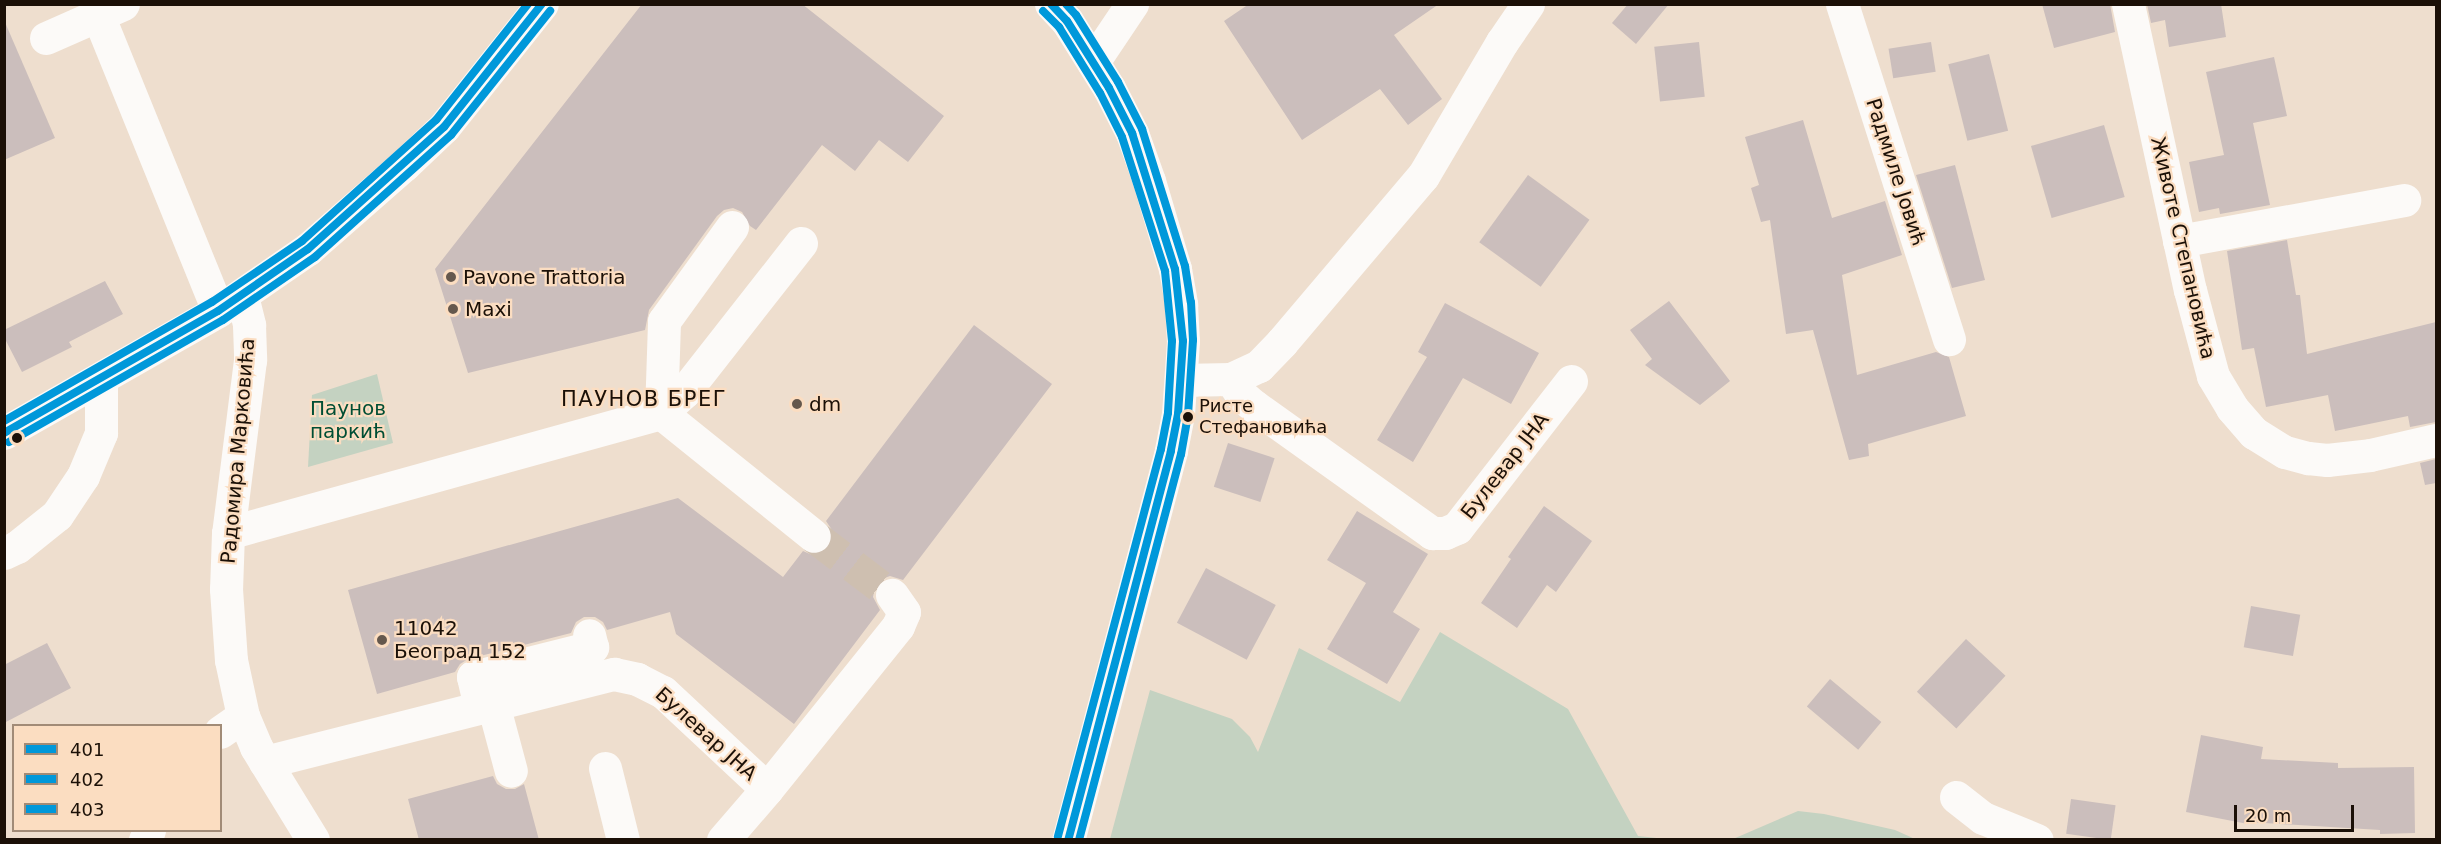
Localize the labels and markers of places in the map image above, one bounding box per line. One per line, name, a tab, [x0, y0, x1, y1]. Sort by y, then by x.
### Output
place label: Pavone Trattoria	[463, 265, 626, 289]
marker: Pavone Trattoria	[444, 270, 458, 284]
place label: Maxi	[465, 297, 512, 321]
marker: Maxi	[446, 302, 460, 316]
place label: dm	[809, 392, 841, 416]
place label: Ристе Стефановића	[1199, 396, 1327, 438]
marker: dm	[790, 397, 804, 411]
marker: Ристе Стефановића	[1182, 411, 1194, 423]
unlabelled marker	[11, 432, 23, 444]
place label: 11042 Београд 152	[394, 616, 526, 663]
marker: 11042 Београд 152	[375, 633, 389, 647]

